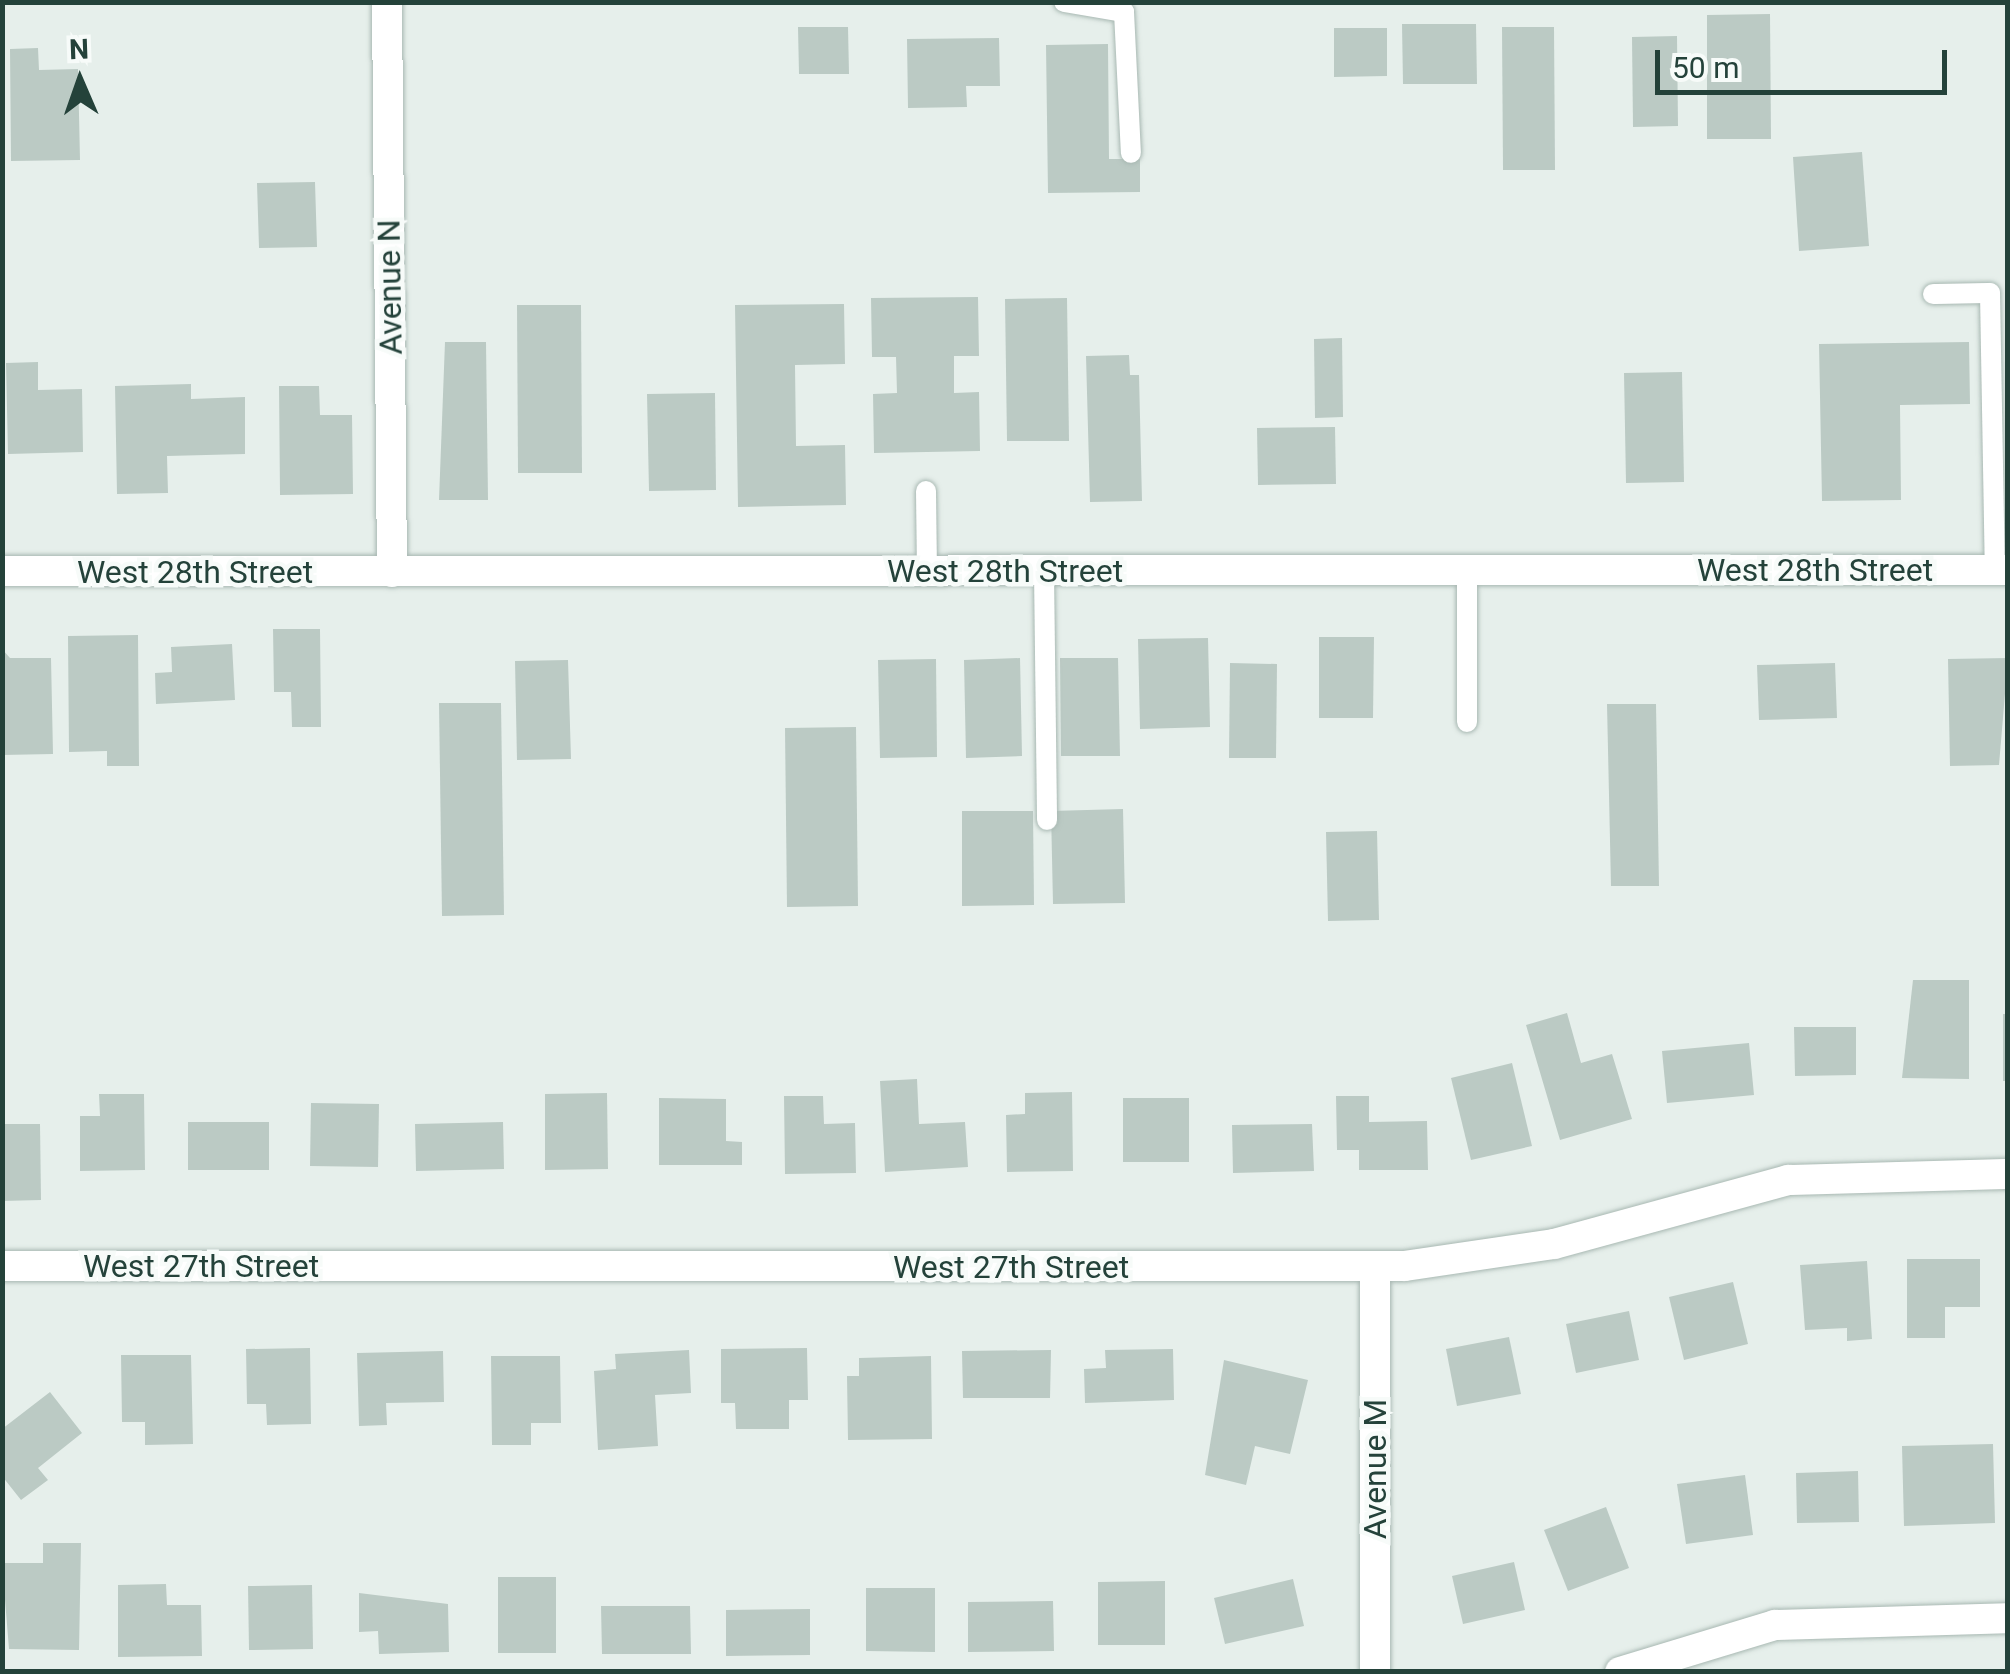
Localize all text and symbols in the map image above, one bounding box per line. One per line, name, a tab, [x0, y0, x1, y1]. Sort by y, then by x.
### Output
north arrow	[30, 30, 130, 130]
scale bar	[1660, 30, 1952, 92]
text: N	[68, 33, 89, 66]
text: 50 m	[1672, 50, 1739, 85]
street label: Avenue N	[370, 219, 410, 355]
street label: West 28th Street	[1697, 551, 1933, 589]
street label: West 28th Street	[887, 552, 1123, 590]
street label: West 28th Street	[77, 553, 313, 591]
street label: West 27th Street	[83, 1247, 319, 1285]
street label: West 27th Street	[893, 1248, 1129, 1286]
street label: Avenue M	[1356, 1399, 1394, 1539]

